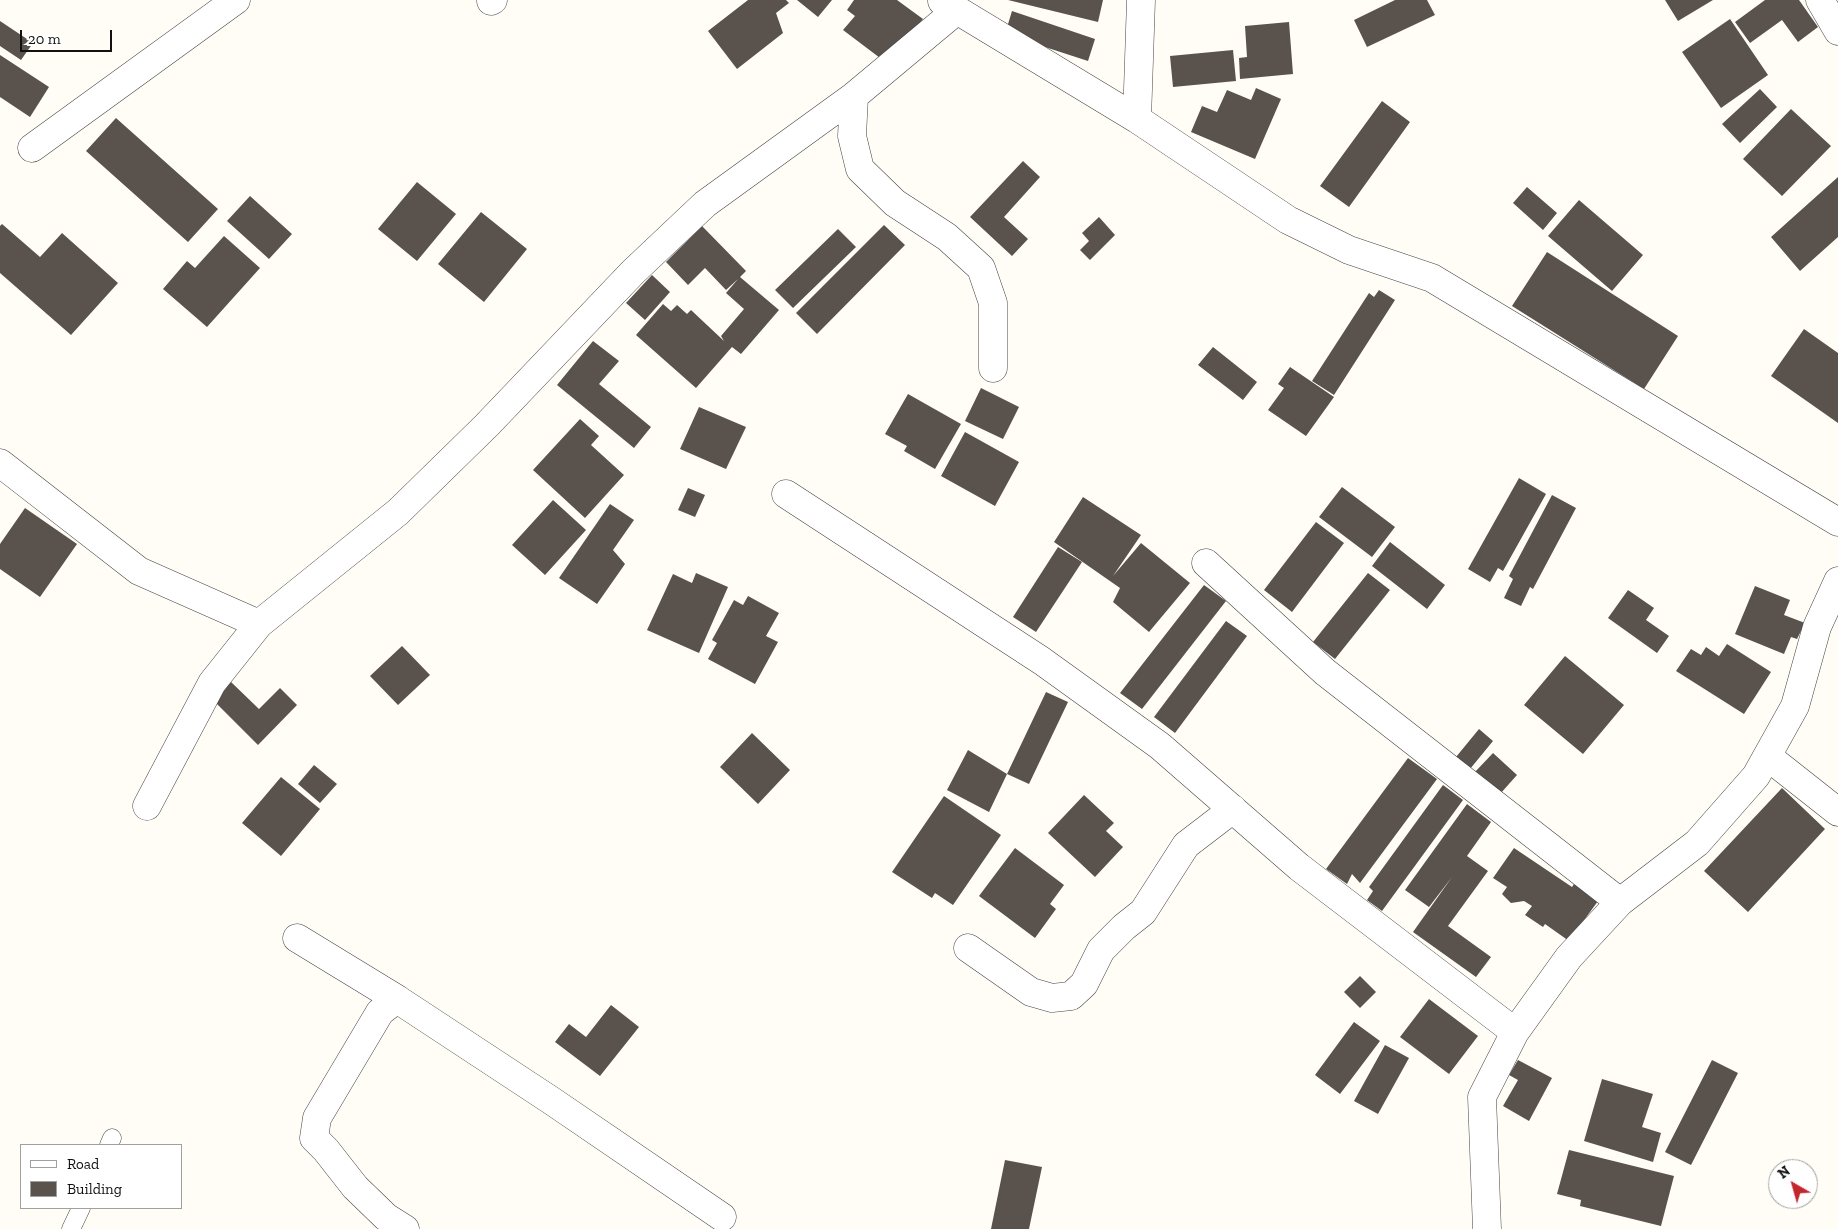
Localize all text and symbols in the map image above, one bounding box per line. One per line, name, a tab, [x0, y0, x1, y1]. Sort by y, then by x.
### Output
scale bar	[22, 20, 115, 52]
text: 20 m	[28, 30, 61, 48]
legend	[20, 1144, 182, 1209]
text: Road	[67, 1155, 99, 1173]
north arrow	[1768, 1159, 1818, 1209]
text: N	[1775, 1163, 1793, 1183]
text: Building	[67, 1180, 122, 1198]

